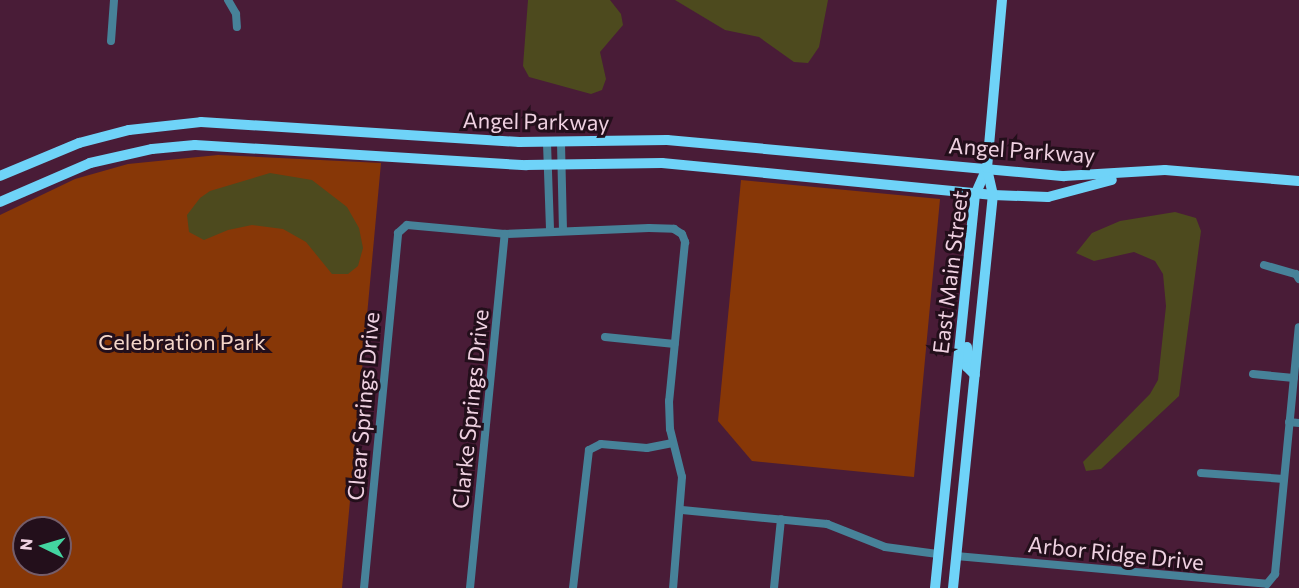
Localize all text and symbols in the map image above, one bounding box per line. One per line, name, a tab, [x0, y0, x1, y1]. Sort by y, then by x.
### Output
street label: Angel Parkway	[462, 107, 610, 135]
street label: Angel Parkway	[948, 132, 1096, 168]
street label: East Main Street	[927, 189, 973, 355]
street label: Clarke Springs Drive	[446, 308, 494, 510]
street label: Clear Springs Drive	[342, 311, 384, 501]
park label: Celebration Park	[98, 329, 266, 355]
north arrow	[12, 516, 72, 576]
street label: Arbor Ridge Drive	[1027, 531, 1205, 575]
text: N	[16, 538, 36, 551]

